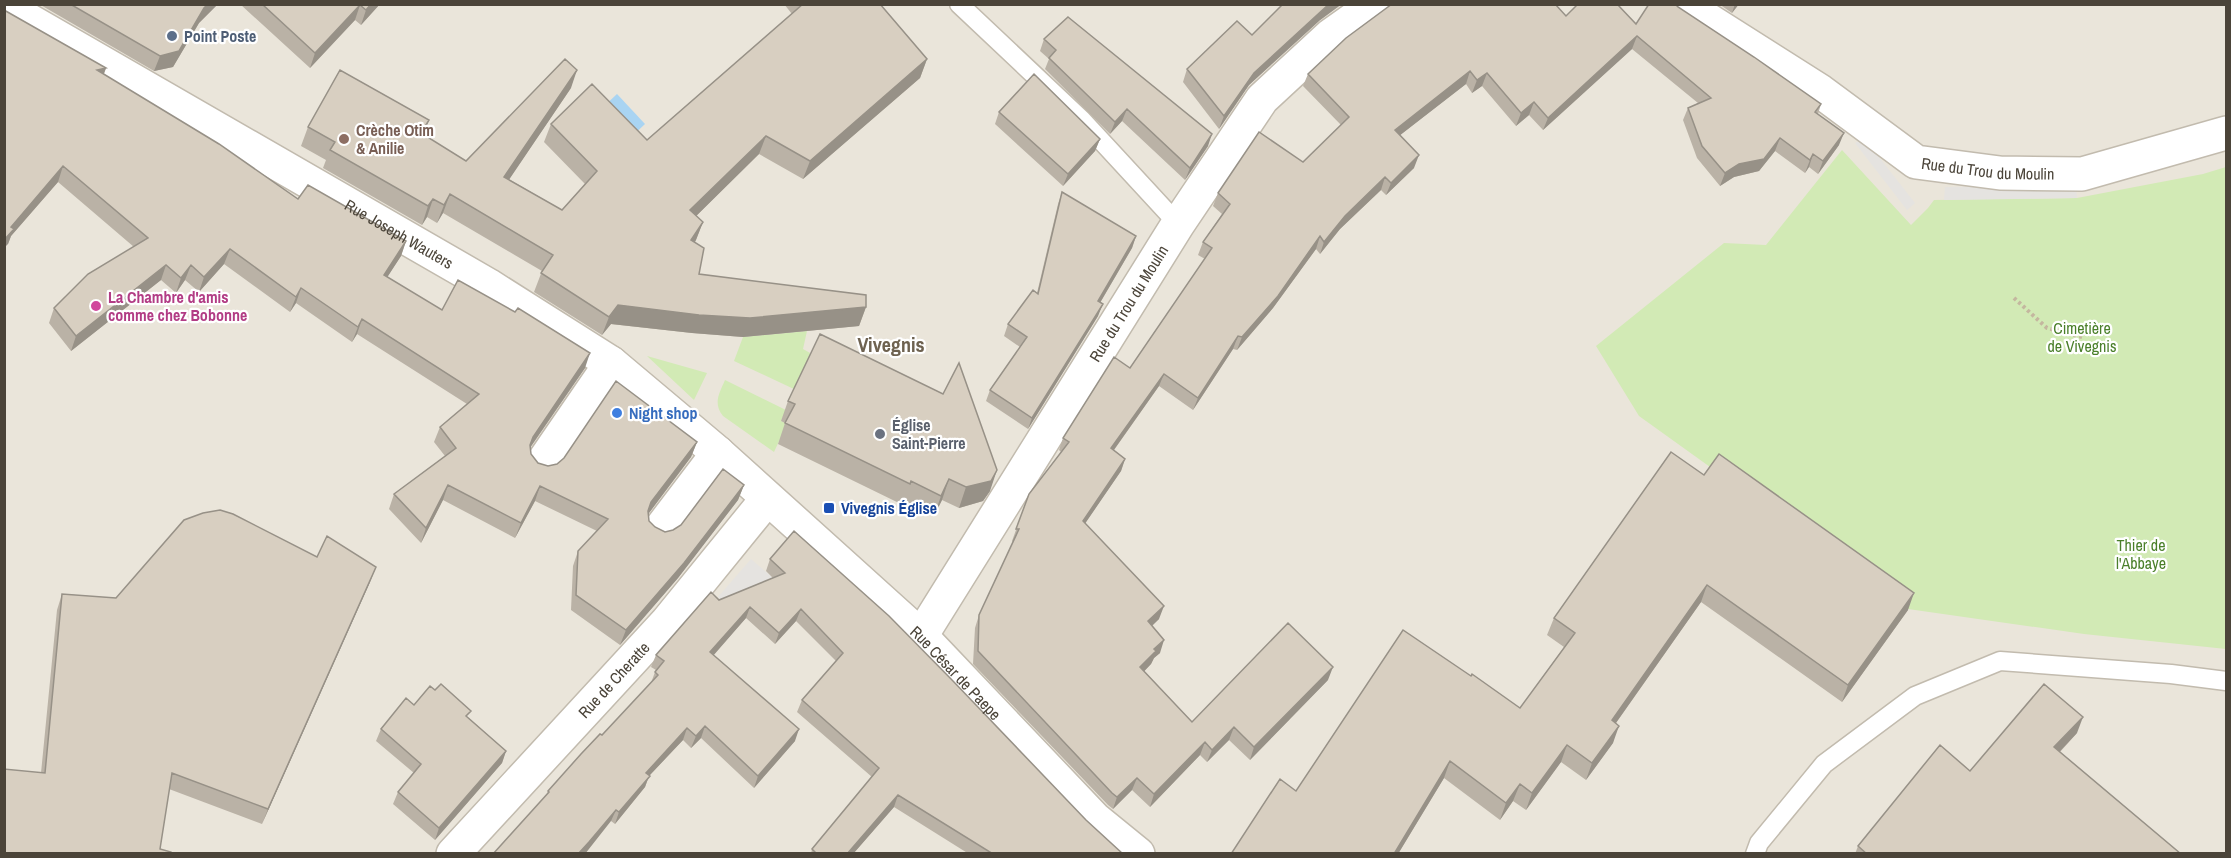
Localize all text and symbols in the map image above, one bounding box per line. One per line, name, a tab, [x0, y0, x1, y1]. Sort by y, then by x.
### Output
place label: Point Poste	[184, 25, 256, 47]
marker: Point Poste	[165, 29, 179, 43]
place label: Crèche Otim & Anilie	[356, 119, 434, 159]
marker: Crèche Otim & Anilie	[337, 132, 351, 146]
street label: Rue du Trou du Moulin	[1920, 152, 2055, 185]
street label: Rue Joseph Wauters	[341, 194, 457, 274]
street label: Rue du Trou du Moulin	[1084, 241, 1173, 366]
place label: La Chambre d'amis comme chez Bobonne	[108, 286, 247, 326]
marker: La Chambre d'amis comme chez Bobonne	[89, 299, 103, 313]
park label: Cimetière de Vivegnis	[2047, 317, 2117, 357]
district label: Vivegnis	[857, 331, 925, 358]
place label: Night shop	[629, 402, 698, 424]
marker: Night shop	[610, 406, 624, 420]
place label: Église Saint-Pierre	[892, 414, 966, 454]
marker: Église Saint-Pierre	[873, 427, 887, 441]
place label: Vivegnis Église	[841, 497, 937, 519]
marker: Vivegnis Église	[822, 501, 836, 515]
park label: Thier de l'Abbaye	[2116, 534, 2166, 574]
street label: Rue César de Paepe	[906, 621, 1006, 725]
street label: Rue de Cheratte	[573, 637, 654, 723]

